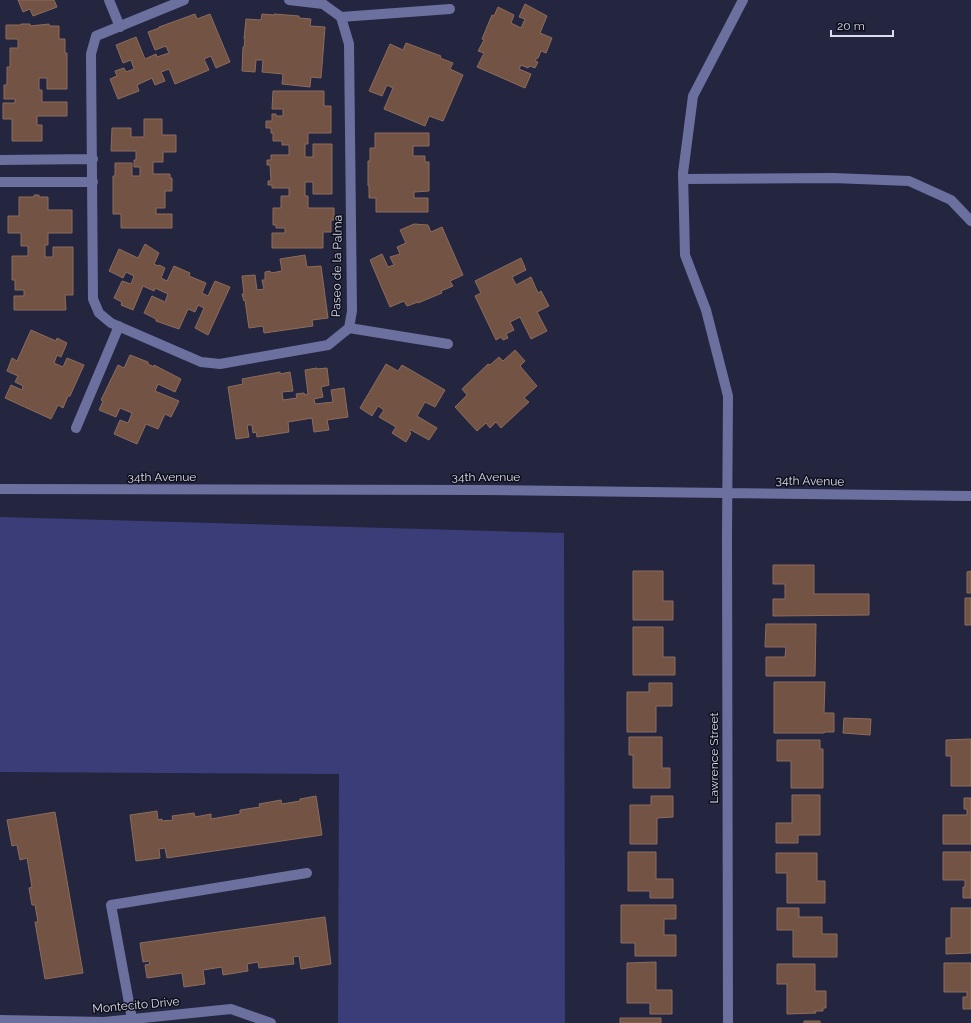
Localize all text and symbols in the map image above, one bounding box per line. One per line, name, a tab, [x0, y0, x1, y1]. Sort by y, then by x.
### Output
scale bar	[831, 12, 893, 38]
text: 20 m	[837, 19, 865, 33]
street label: Paseo de la Palma	[329, 215, 345, 317]
street label: 34th Avenue	[128, 470, 196, 484]
street label: 34th Avenue	[452, 470, 520, 484]
street label: 34th Avenue	[775, 473, 845, 489]
street label: Lawrence Street	[707, 712, 721, 804]
street label: Montecito Drive	[92, 994, 180, 1016]

